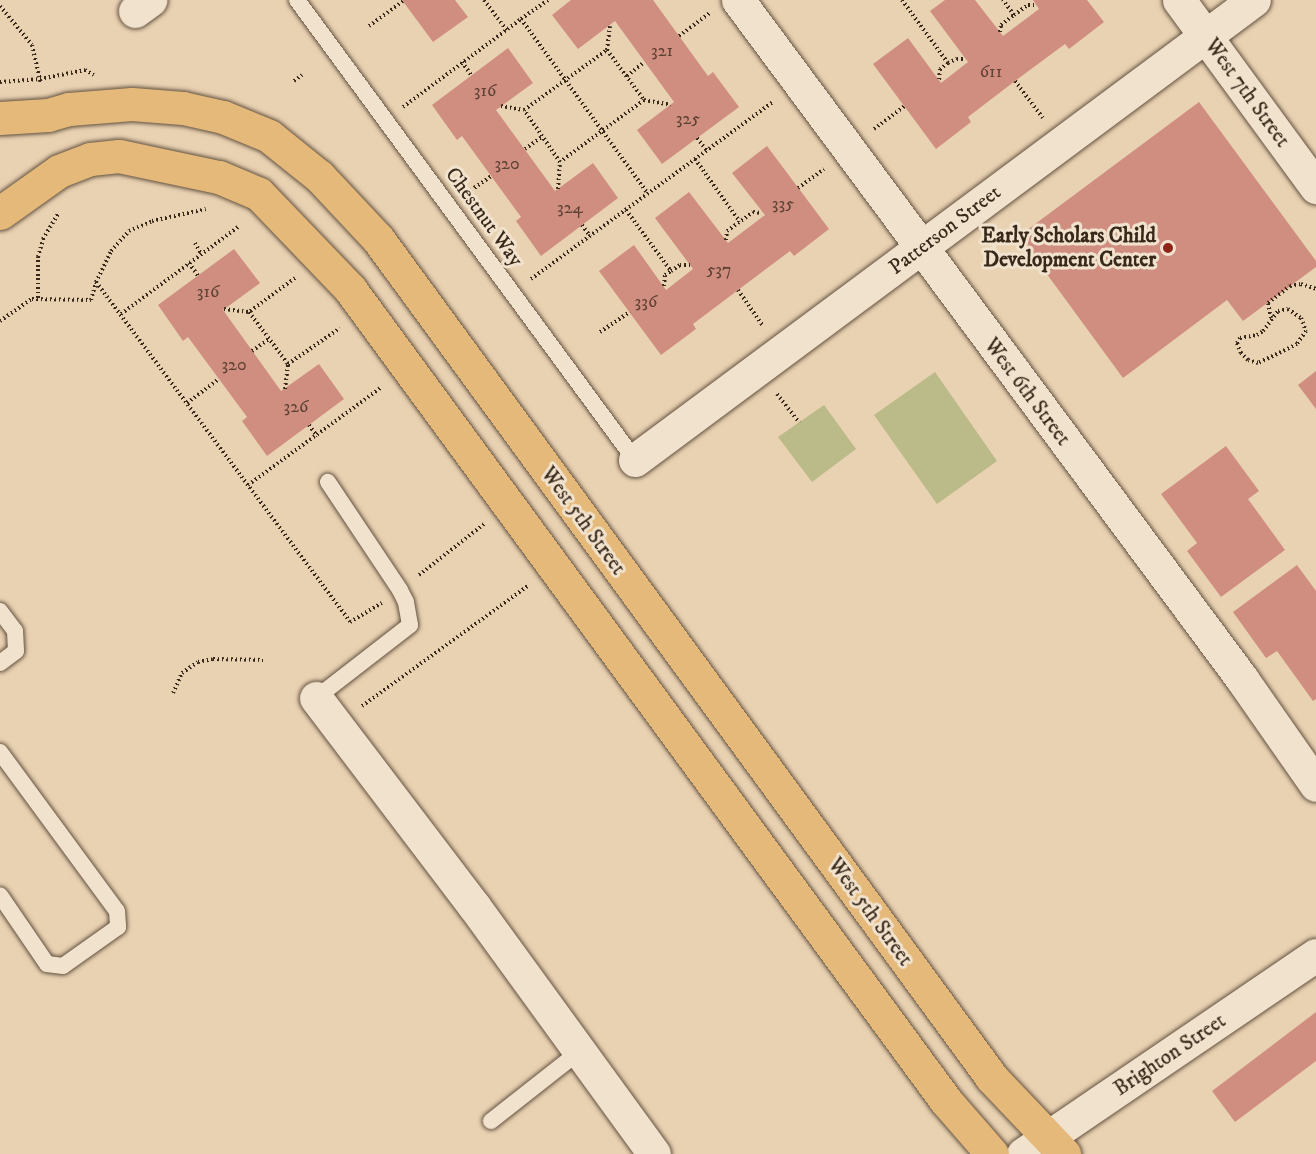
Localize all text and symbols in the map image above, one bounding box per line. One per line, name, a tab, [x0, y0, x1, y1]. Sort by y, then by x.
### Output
street label: West 7th Street	[1199, 34, 1295, 152]
house number: 321	[651, 40, 673, 62]
house number: 611	[980, 61, 1002, 83]
house number: 316	[474, 80, 496, 102]
house number: 325	[676, 108, 700, 130]
house number: 320	[494, 153, 520, 175]
street label: Chestnut Way	[440, 163, 528, 271]
street label: Patterson Street	[884, 180, 1006, 280]
house number: 335	[772, 193, 794, 215]
house number: 324	[557, 197, 583, 219]
place label: Early Scholars Child Development Center	[981, 223, 1156, 273]
marker: Early Scholars Child Development Center	[1161, 241, 1175, 255]
house number: 537	[706, 259, 732, 281]
house number: 316	[197, 281, 219, 303]
house number: 336	[635, 291, 657, 313]
street label: West 6th Street	[978, 333, 1076, 451]
house number: 320	[221, 354, 247, 376]
house number: 326	[284, 396, 308, 418]
street label: West 5th Street	[535, 462, 631, 580]
street label: West 5th Street	[822, 853, 918, 971]
street label: Brighton Street	[1109, 1008, 1231, 1102]

